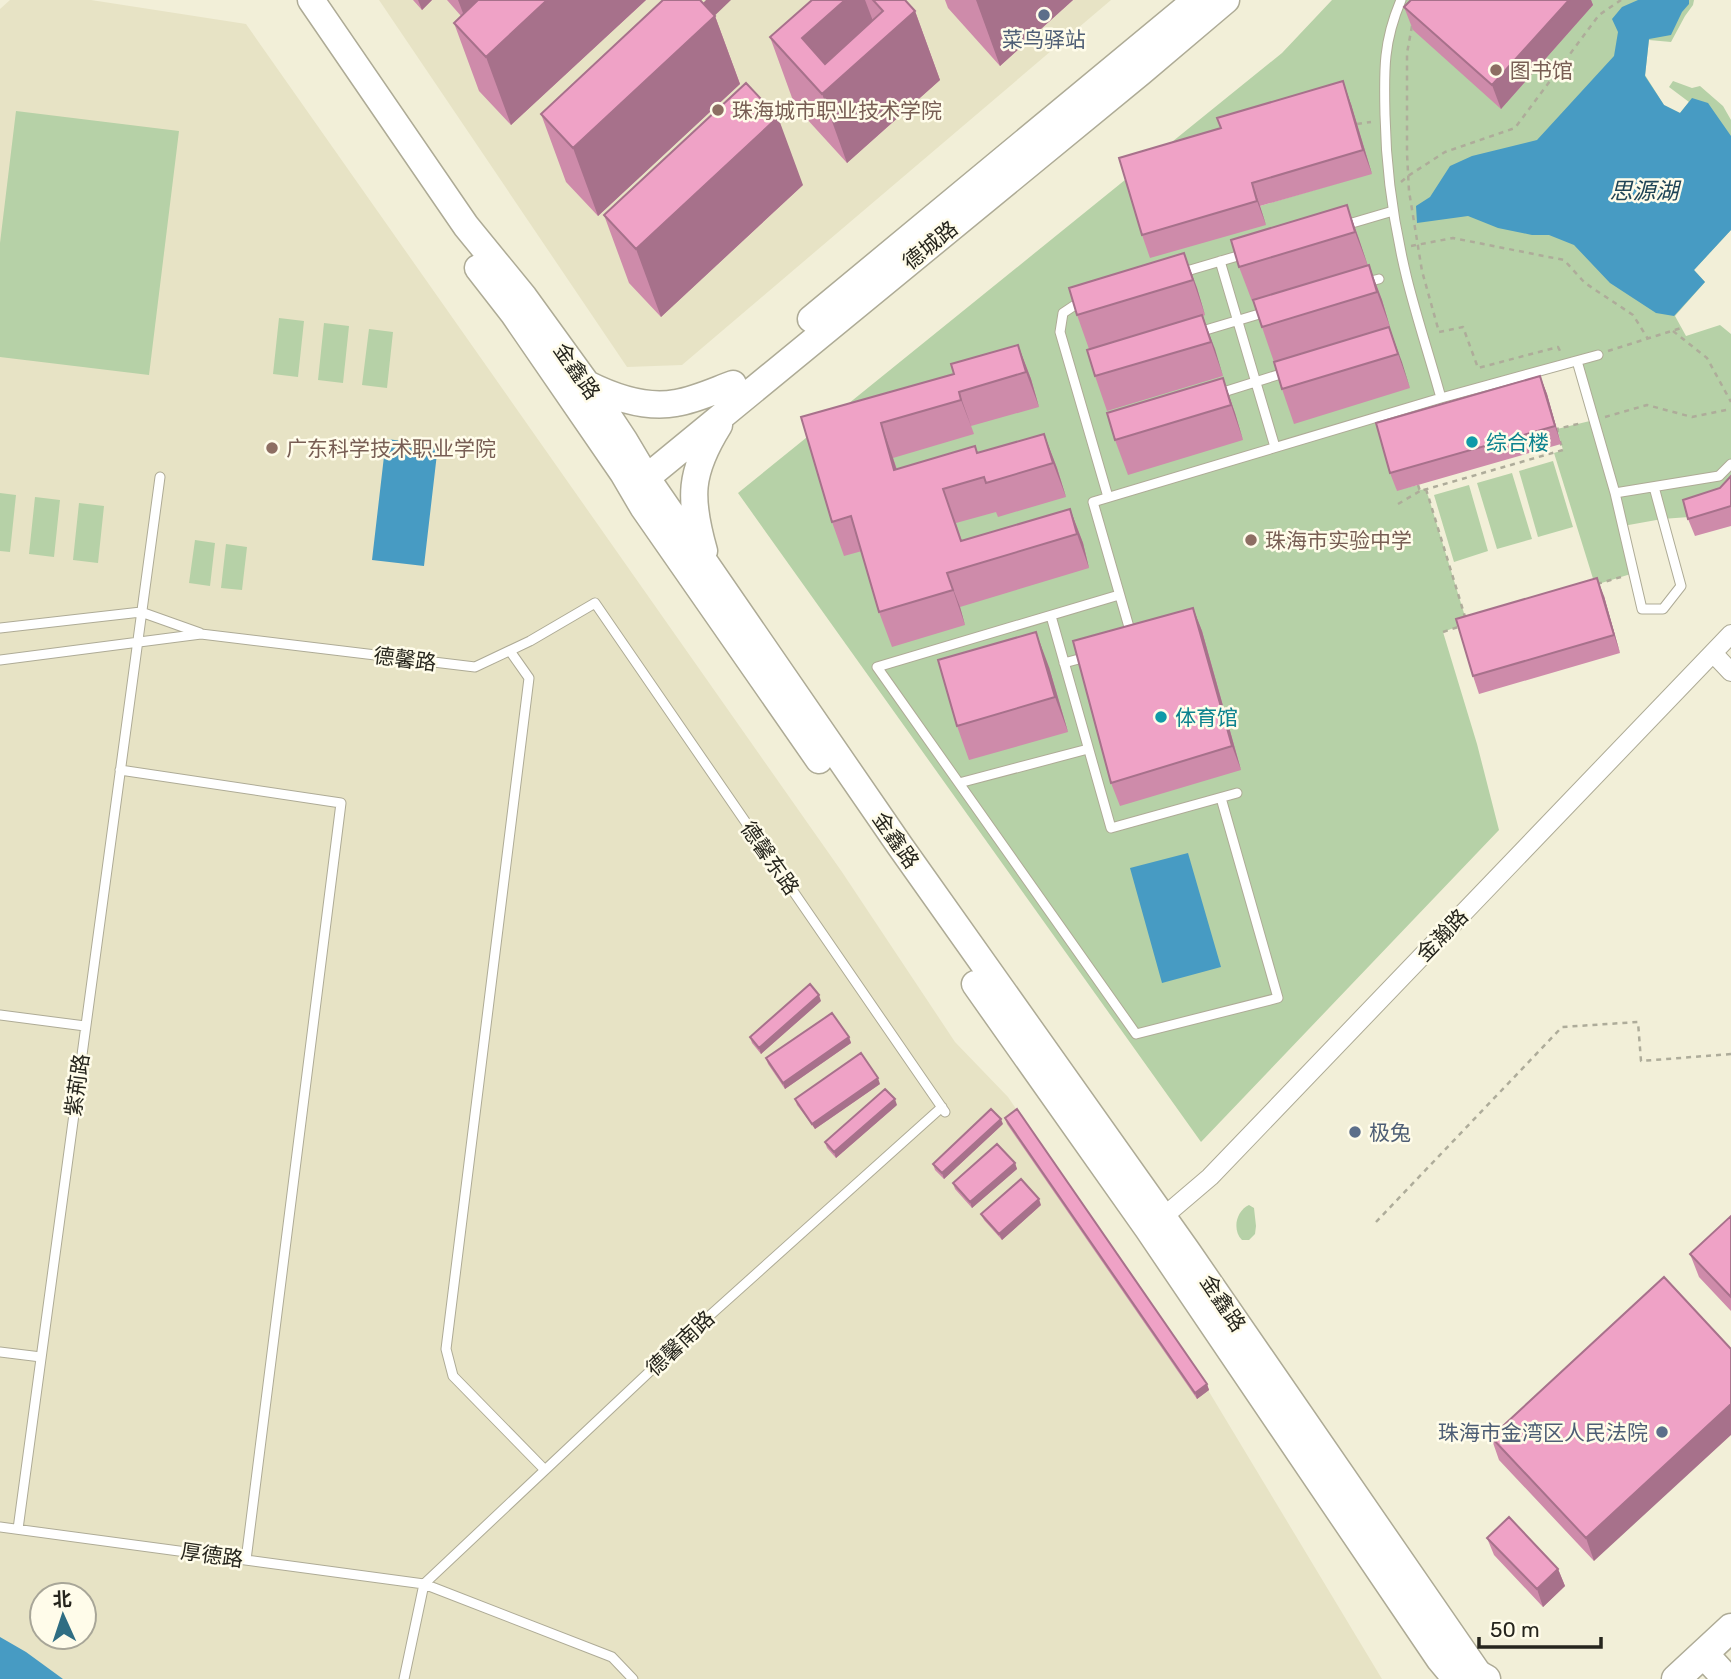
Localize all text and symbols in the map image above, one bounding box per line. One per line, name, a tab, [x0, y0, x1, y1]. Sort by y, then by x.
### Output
marker: 菜鸟驿站	[1036, 7, 1052, 23]
place label: 菜鸟驿站	[1002, 27, 1086, 52]
place label: 图书馆	[1510, 58, 1573, 83]
marker: 图书馆	[1488, 62, 1504, 78]
place label: 珠海城市职业技术学院	[732, 98, 942, 123]
marker: 珠海城市职业技术学院	[710, 102, 726, 118]
water label: 思源湖	[1610, 177, 1682, 205]
street label: 德城路	[898, 215, 962, 275]
street label: 金鑫路	[549, 338, 605, 404]
place label: 综合楼	[1486, 430, 1549, 455]
marker: 综合楼	[1464, 434, 1480, 450]
place label: 广东科学技术职业学院	[286, 436, 496, 461]
marker: 广东科学技术职业学院	[264, 440, 280, 456]
place label: 珠海市实验中学	[1265, 528, 1412, 553]
marker: 珠海市实验中学	[1243, 532, 1259, 548]
street label: 德馨路	[372, 643, 438, 675]
place label: 体育馆	[1175, 705, 1238, 730]
marker: 体育馆	[1153, 709, 1169, 725]
street label: 金鑫路	[868, 807, 924, 873]
street label: 德馨东路	[736, 816, 804, 900]
street label: 金瀚路	[1411, 904, 1473, 966]
street label: 紫荊路	[60, 1052, 94, 1118]
place label: 极兔	[1369, 1120, 1411, 1145]
marker: 极兔	[1347, 1124, 1363, 1140]
street label: 金鑫路	[1195, 1270, 1251, 1336]
street label: 德馨南路	[641, 1305, 719, 1381]
place label: 珠海市金湾区人民法院	[1438, 1420, 1648, 1445]
marker: 珠海市金湾区人民法院	[1654, 1424, 1670, 1440]
street label: 厚德路	[179, 1538, 245, 1572]
north arrow	[28, 1581, 98, 1651]
text: 北	[52, 1588, 72, 1612]
scale bar	[1479, 1606, 1602, 1650]
text: 50 m	[1490, 1617, 1540, 1642]

